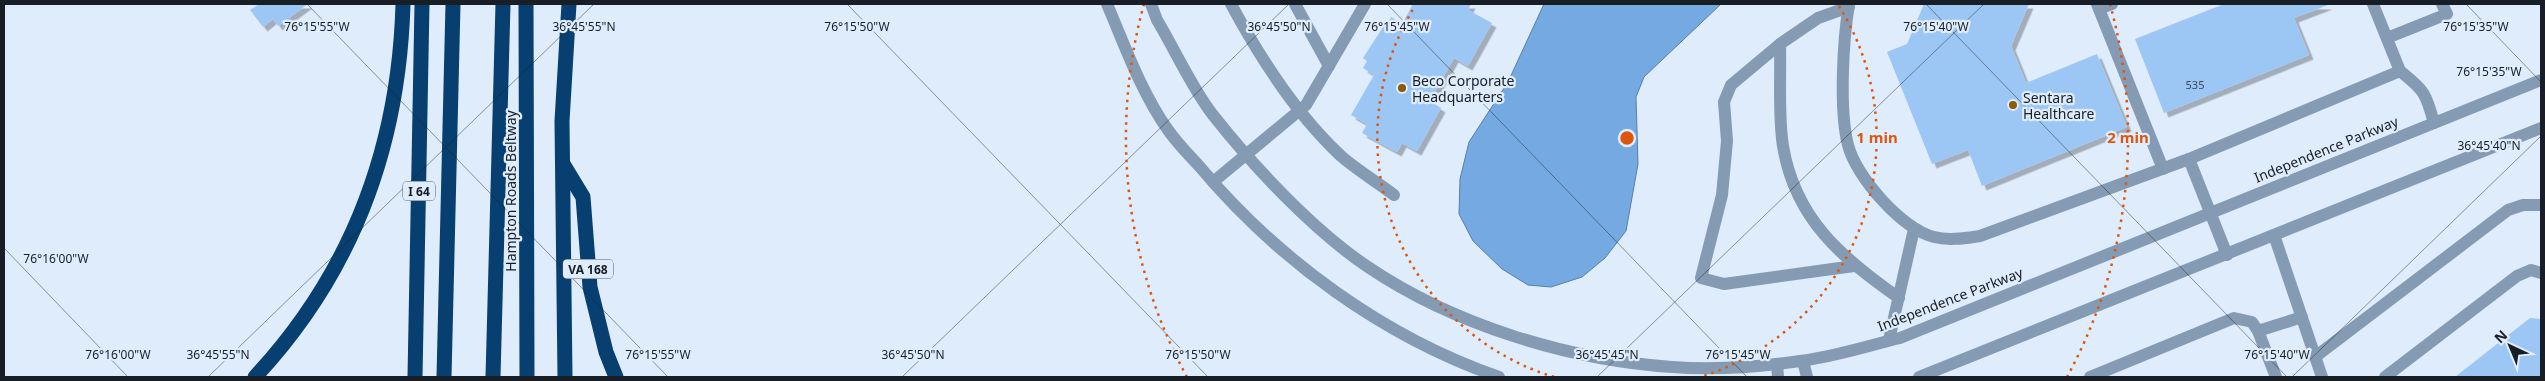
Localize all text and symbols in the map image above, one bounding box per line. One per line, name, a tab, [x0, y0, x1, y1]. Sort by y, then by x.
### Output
text: 76°15'55"W	[284, 18, 350, 35]
text: 36°45'55"N	[552, 18, 616, 35]
text: 76°15'50"W	[824, 18, 890, 35]
text: 36°45'50"N	[1247, 18, 1311, 35]
text: 76°15'45"W	[1364, 18, 1430, 35]
text: 76°15'40"W	[1903, 18, 1969, 35]
text: 76°15'35"W	[2443, 18, 2509, 35]
text: 76°15'35"W	[2456, 63, 2522, 80]
place label: Beco Corporate Headquarters	[1412, 71, 1514, 106]
house number: 535	[2186, 77, 2204, 92]
marker: Beco Corporate Headquarters	[1396, 82, 1408, 94]
place label: Sentara Healthcare	[2023, 88, 2095, 123]
marker: Sentara Healthcare	[2007, 99, 2019, 111]
street label: Hampton Roads Beltway	[501, 109, 520, 272]
street label: Independence Parkway	[2251, 111, 2402, 187]
text: 1 min	[1856, 127, 1898, 147]
text: 2 min	[2107, 127, 2149, 147]
centre of rings	[1618, 129, 1636, 147]
text: 36°45'40"N	[2457, 137, 2521, 154]
road number: I 64	[403, 182, 435, 200]
text: 76°16'00"W	[23, 250, 89, 267]
road number: VA 168	[563, 260, 613, 278]
street label: Independence Parkway	[1875, 262, 2026, 335]
north arrow	[2485, 321, 2535, 371]
text: N	[2490, 325, 2511, 347]
text: 76°16'00"W	[85, 346, 151, 363]
text: 36°45'55"N	[186, 346, 250, 363]
text: 76°15'55"W	[625, 346, 691, 363]
text: 36°45'50"N	[881, 346, 945, 363]
text: 76°15'50"W	[1165, 346, 1231, 363]
text: 36°45'45"N	[1575, 346, 1639, 363]
text: 76°15'45"W	[1705, 346, 1771, 363]
text: 76°15'40"W	[2244, 346, 2310, 363]

